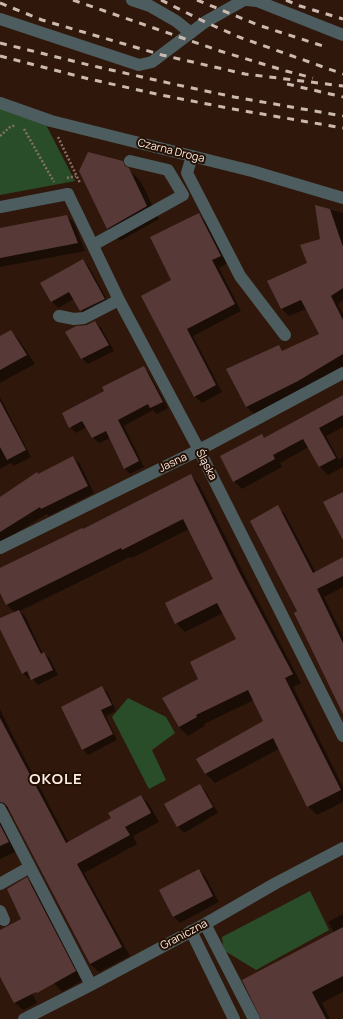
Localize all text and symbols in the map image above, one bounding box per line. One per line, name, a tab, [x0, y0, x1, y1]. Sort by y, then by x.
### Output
street label: Czarna Droga	[136, 136, 206, 166]
street label: Śląska	[193, 447, 219, 483]
street label: Jasna	[157, 451, 189, 475]
district label: OKOLE	[29, 771, 83, 789]
street label: Graniczna	[158, 917, 210, 953]

